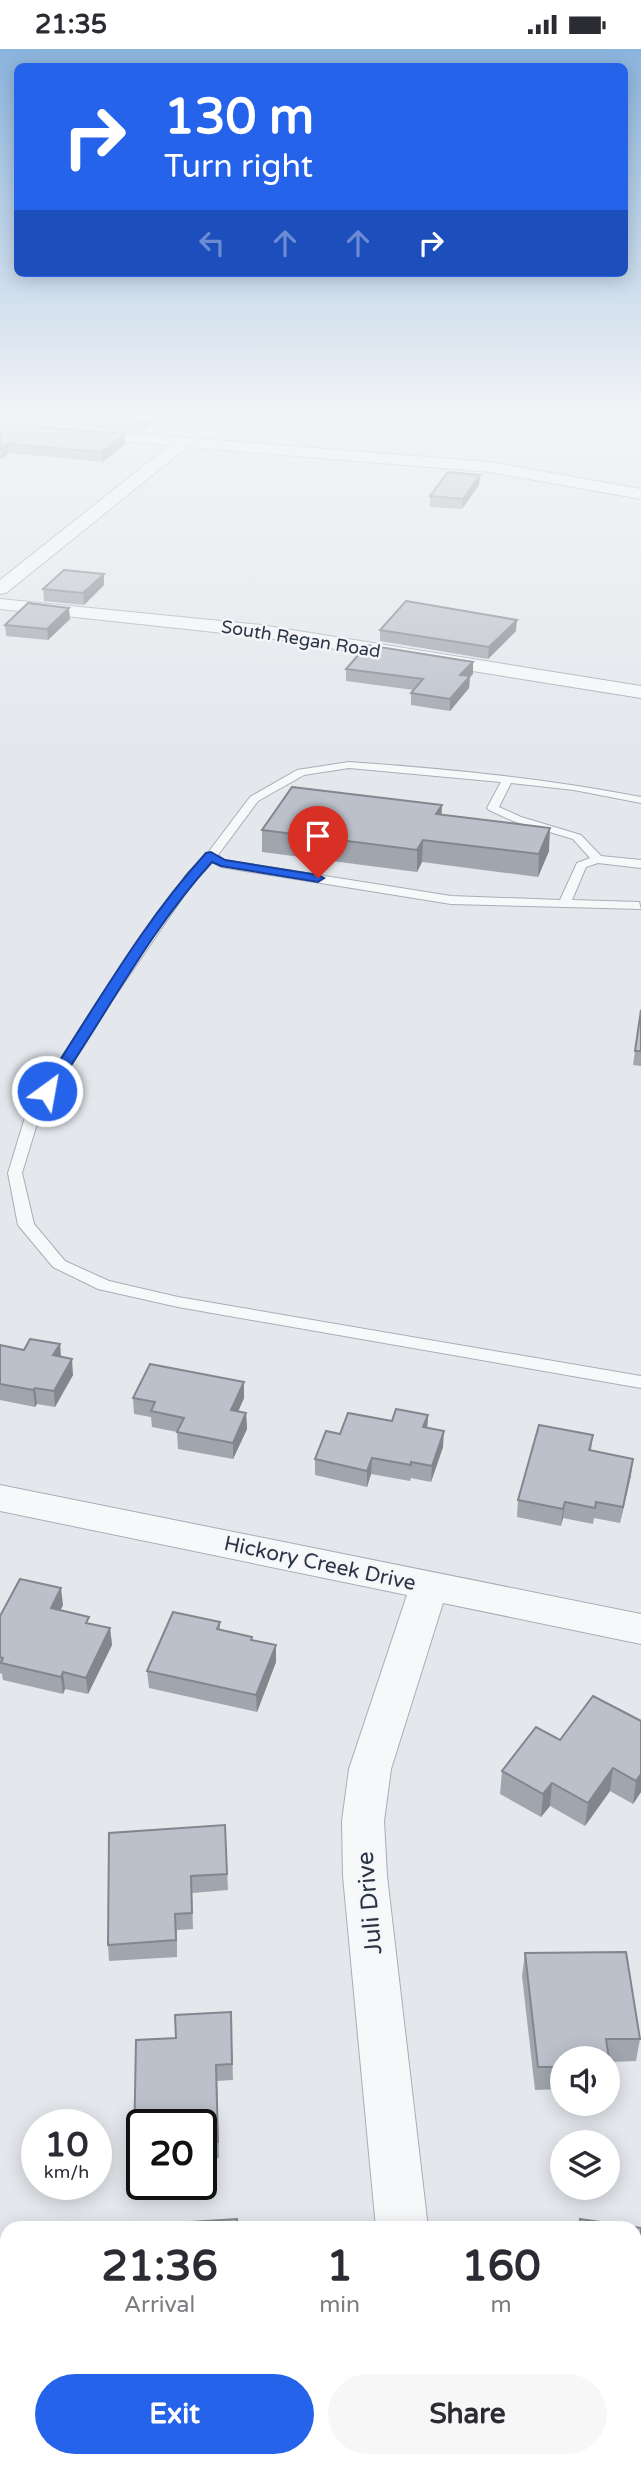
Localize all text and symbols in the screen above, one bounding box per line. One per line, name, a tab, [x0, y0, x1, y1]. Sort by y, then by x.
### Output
text: 21:35	[35, 9, 107, 40]
text: 130 m	[164, 88, 314, 147]
icon: right	[49, 91, 140, 182]
text: Turn right	[164, 148, 313, 186]
icon: left	[193, 224, 231, 262]
icon: ahead	[266, 224, 304, 262]
icon: ahead	[339, 224, 377, 262]
icon: right	[412, 224, 450, 262]
street label: South Regan Road	[220, 616, 382, 662]
pin	[288, 806, 348, 878]
icon: arrive	[299, 817, 337, 855]
position arrow	[10, 1054, 84, 1128]
street label: Hickory Creek Drive	[222, 1531, 418, 1596]
street label: Juli Drive	[351, 1850, 388, 1956]
map controls	[550, 2046, 620, 2200]
button: sound	[550, 2046, 620, 2116]
speed limit sign: 20	[126, 2109, 217, 2200]
text: 10	[45, 2124, 88, 2166]
button: layers	[550, 2130, 620, 2200]
text: km/h	[44, 2161, 89, 2183]
text: 21:36	[101, 2241, 218, 2292]
text: 1	[326, 2241, 353, 2292]
text: 160	[461, 2241, 541, 2292]
text: Arrival	[124, 2291, 195, 2319]
text: min	[319, 2291, 360, 2319]
text: m	[490, 2291, 512, 2319]
button: Exit	[35, 2374, 314, 2454]
button: Share	[328, 2374, 607, 2454]

